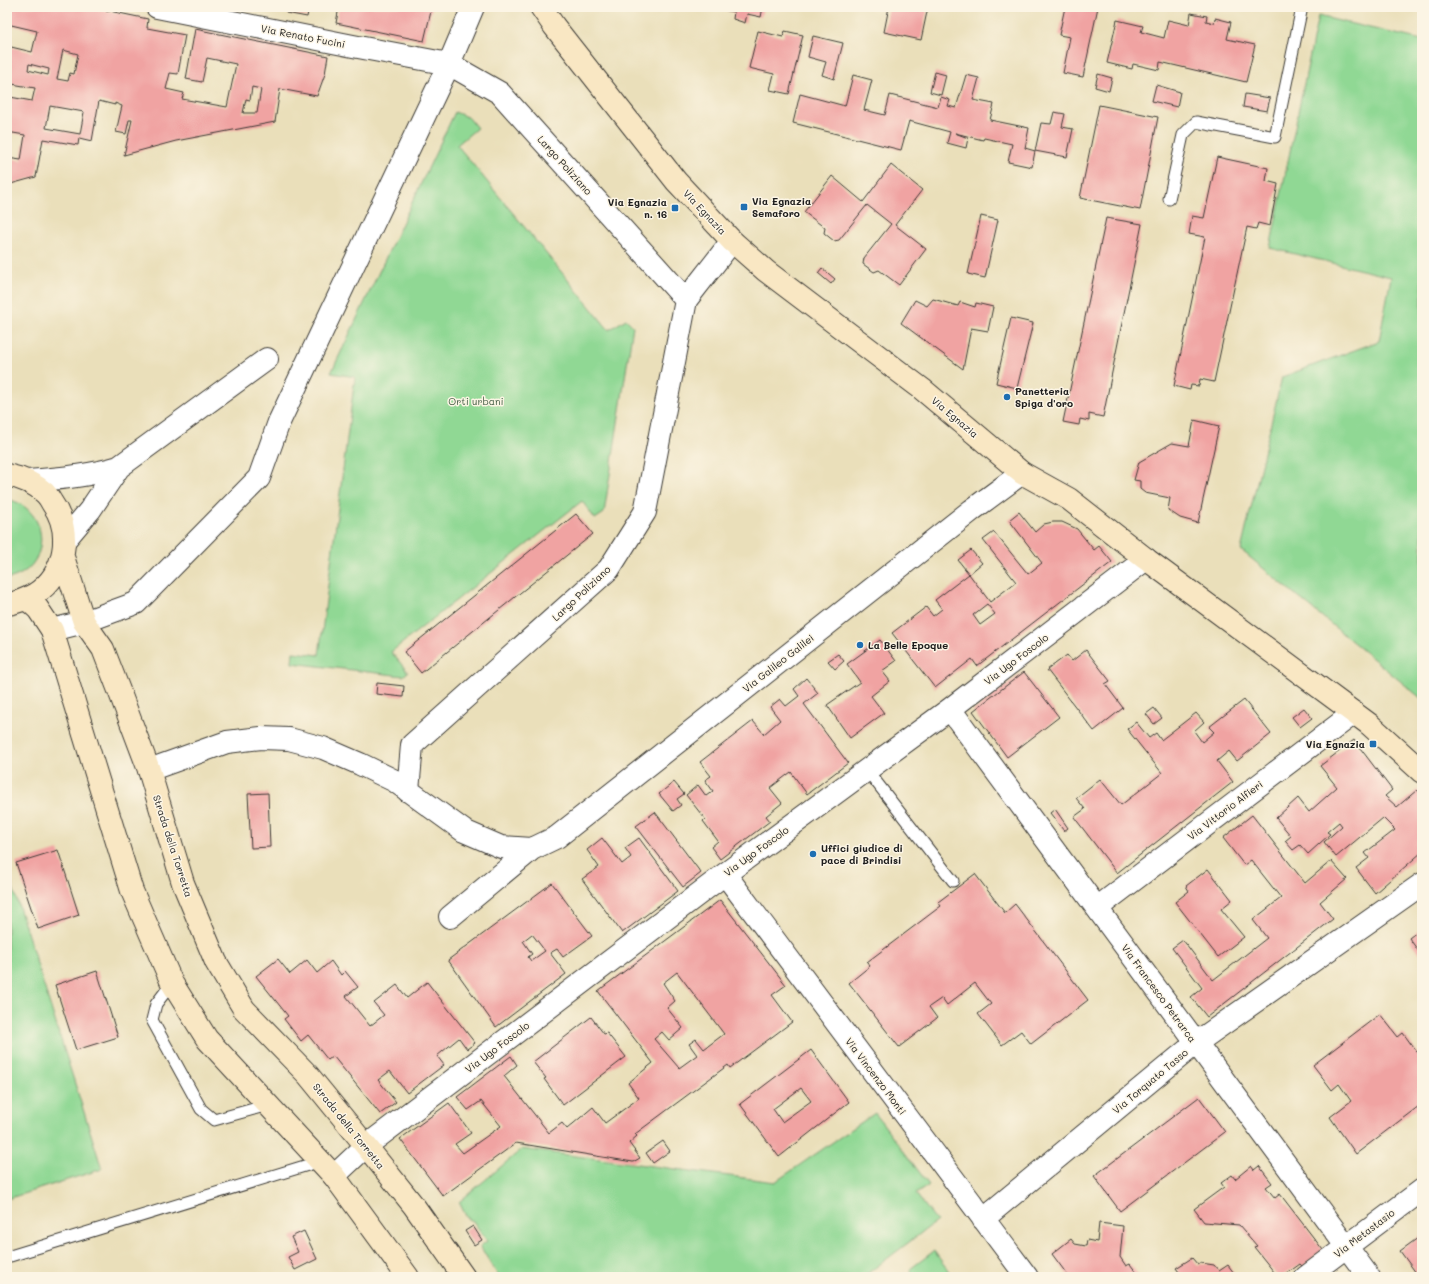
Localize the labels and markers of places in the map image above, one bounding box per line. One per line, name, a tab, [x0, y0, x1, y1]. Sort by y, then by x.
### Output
place label: Via Egnazia Semaforo	[752, 194, 811, 220]
place label: Via Egnazia n. 16	[608, 195, 667, 221]
marker: Via Egnazia Semaforo	[739, 202, 749, 212]
marker: Via Egnazia n. 16	[670, 203, 680, 213]
place label: Panetteria Spiga d'oro	[1015, 384, 1073, 410]
marker: Panetteria Spiga d'oro	[1002, 392, 1012, 402]
place label: La Belle Epoque	[868, 638, 948, 652]
marker: La Belle Epoque	[855, 640, 865, 650]
place label: Via Egnazia	[1306, 737, 1365, 751]
marker: Via Egnazia	[1368, 739, 1378, 749]
place label: Uffici giudice di pace di Brindisi	[821, 841, 903, 867]
marker: Uffici giudice di pace di Brindisi	[808, 849, 818, 859]

